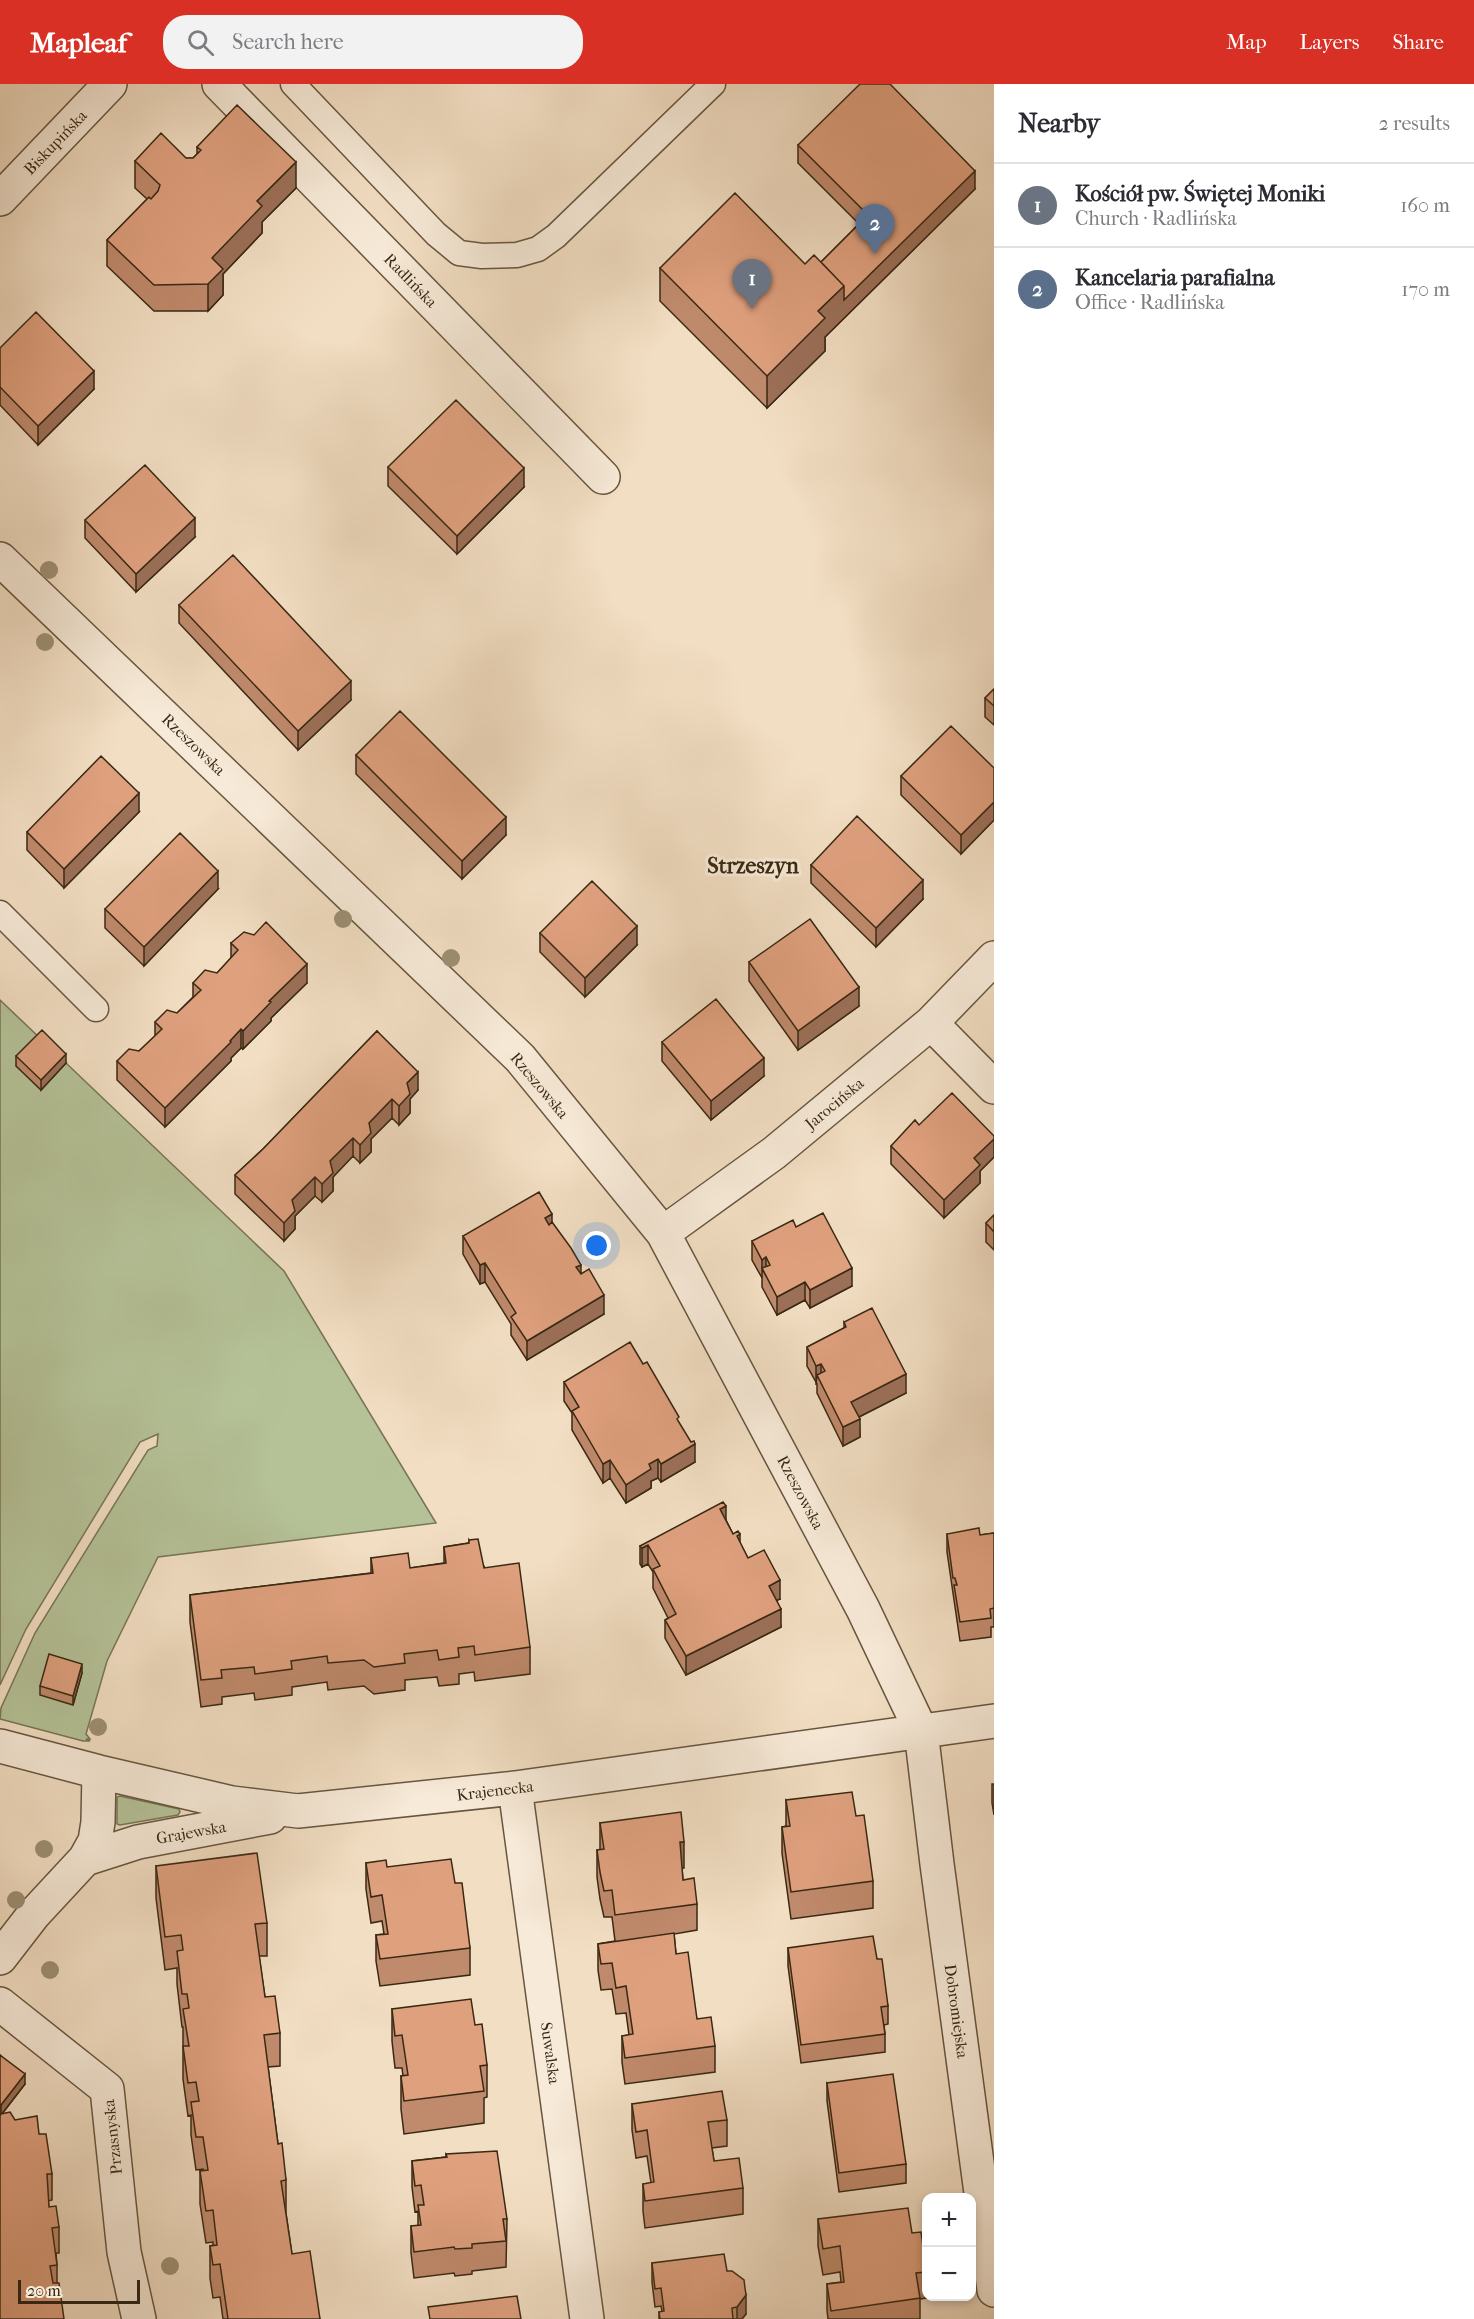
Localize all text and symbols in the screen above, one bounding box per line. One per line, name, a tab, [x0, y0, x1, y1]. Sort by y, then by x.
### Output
search box	[163, 15, 583, 69]
text: Mapleaf	[30, 26, 127, 59]
icon: search	[184, 26, 217, 59]
text: Search here	[232, 29, 344, 55]
text: Map	[1226, 30, 1267, 54]
text: Layers	[1300, 30, 1359, 54]
text: Share	[1392, 30, 1444, 54]
street label: Biskupińska	[20, 106, 91, 179]
text: Nearby	[1018, 108, 1100, 139]
text: 2 results	[1379, 112, 1450, 135]
text: Kościół pw. Świętej Moniki	[1075, 181, 1325, 207]
text: 1	[1034, 194, 1041, 217]
text: 160 m	[1400, 194, 1450, 217]
pin: 2	[856, 204, 894, 254]
text: Church · Radlińska	[1075, 207, 1237, 230]
street label: Radlińska	[380, 249, 441, 312]
pin: 1	[732, 260, 771, 309]
text: Kancelaria parafialna	[1075, 265, 1275, 291]
text: 2	[1032, 278, 1043, 301]
text: 170 m	[1401, 278, 1450, 301]
text: Office · Radlińska	[1075, 291, 1225, 314]
street label: Rzeszowska	[158, 709, 230, 780]
district label: Strzeszyn	[707, 853, 799, 879]
street label: Rzeszowska	[506, 1048, 573, 1123]
street label: Jarocińska	[800, 1073, 868, 1135]
your location	[582, 1231, 611, 1260]
street label: Rzeszowska	[773, 1452, 828, 1533]
street label: Krajenecka	[455, 1776, 535, 1805]
street label: Grajewska	[155, 1817, 228, 1848]
street label: Dobromiejska	[941, 1963, 973, 2060]
street label: Suwalska	[537, 2021, 564, 2086]
street label: Przasnyska	[99, 2098, 126, 2176]
map controls	[922, 2193, 976, 2301]
button: +	[922, 2193, 976, 2247]
button: −	[922, 2247, 976, 2301]
scale bar	[18, 2277, 140, 2304]
text: 20 m	[27, 2281, 61, 2300]

